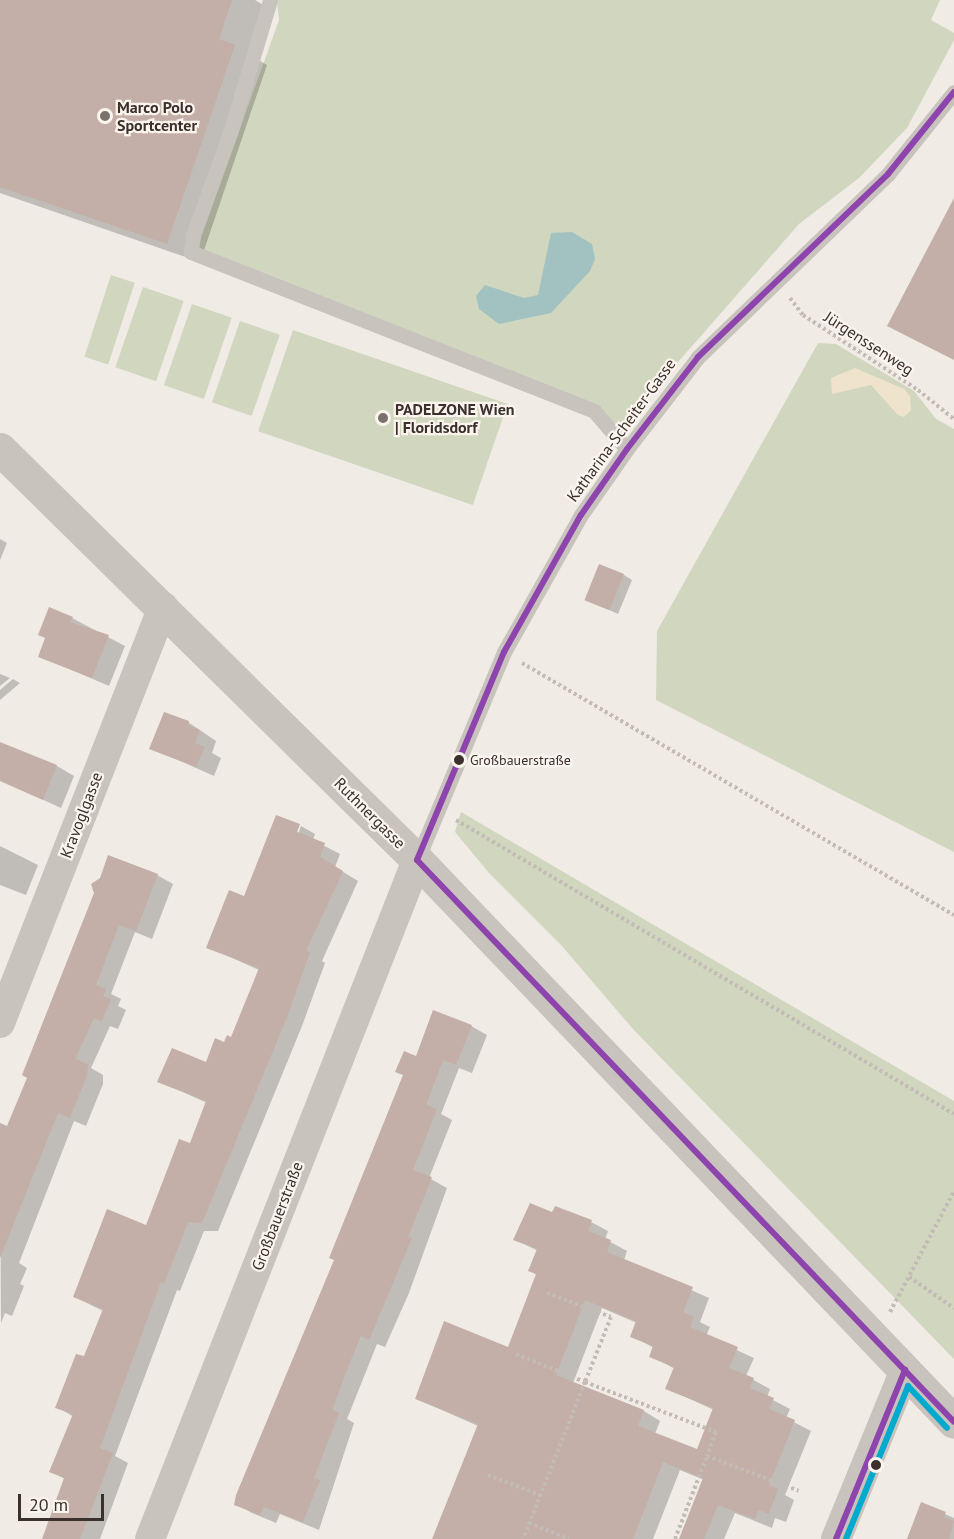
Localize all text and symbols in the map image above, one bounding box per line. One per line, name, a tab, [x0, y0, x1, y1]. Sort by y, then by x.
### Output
place label: Marco Polo Sportcenter	[117, 97, 197, 135]
marker: Marco Polo Sportcenter	[98, 109, 112, 123]
street label: Jürgenssenweg	[821, 307, 917, 379]
street label: Katharina-Scheiter-Gasse	[563, 355, 679, 505]
place label: PADELZONE Wien | Floridsdorf	[395, 399, 515, 437]
marker: PADELZONE Wien | Floridsdorf	[376, 411, 390, 425]
place label: Großbauerstraße	[470, 752, 571, 768]
marker: Großbauerstraße	[453, 754, 465, 766]
street label: Kravoglgasse	[56, 769, 106, 861]
street label: Ruthnergasse	[330, 773, 410, 853]
street label: Großbauerstraße	[247, 1159, 307, 1273]
unlabelled marker	[870, 1459, 882, 1471]
scale bar	[21, 1482, 106, 1520]
text: 20 m	[29, 1493, 68, 1516]

